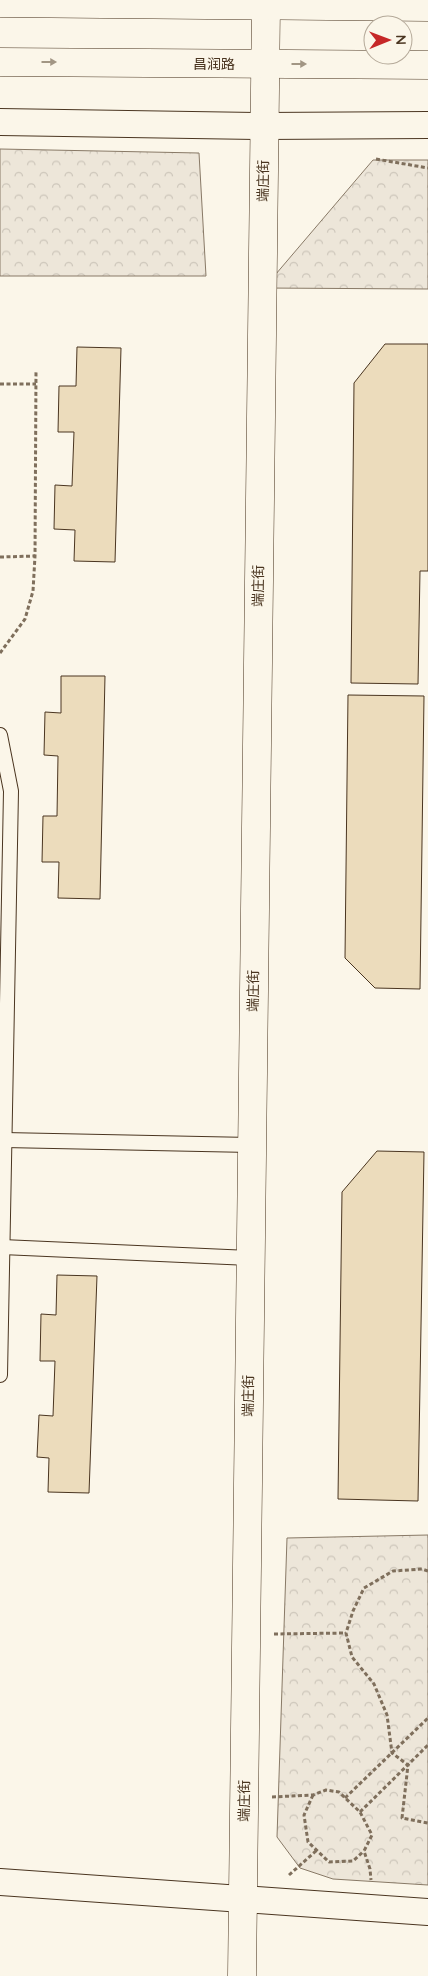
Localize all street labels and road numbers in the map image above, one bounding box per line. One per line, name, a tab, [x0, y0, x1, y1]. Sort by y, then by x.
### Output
street label: 昌润路	[193, 55, 235, 73]
street label: 端庄街	[254, 160, 272, 202]
street label: 端庄街	[249, 565, 267, 607]
street label: 端庄街	[244, 970, 262, 1012]
street label: 端庄街	[239, 1375, 257, 1417]
street label: 端庄街	[235, 1780, 253, 1822]

